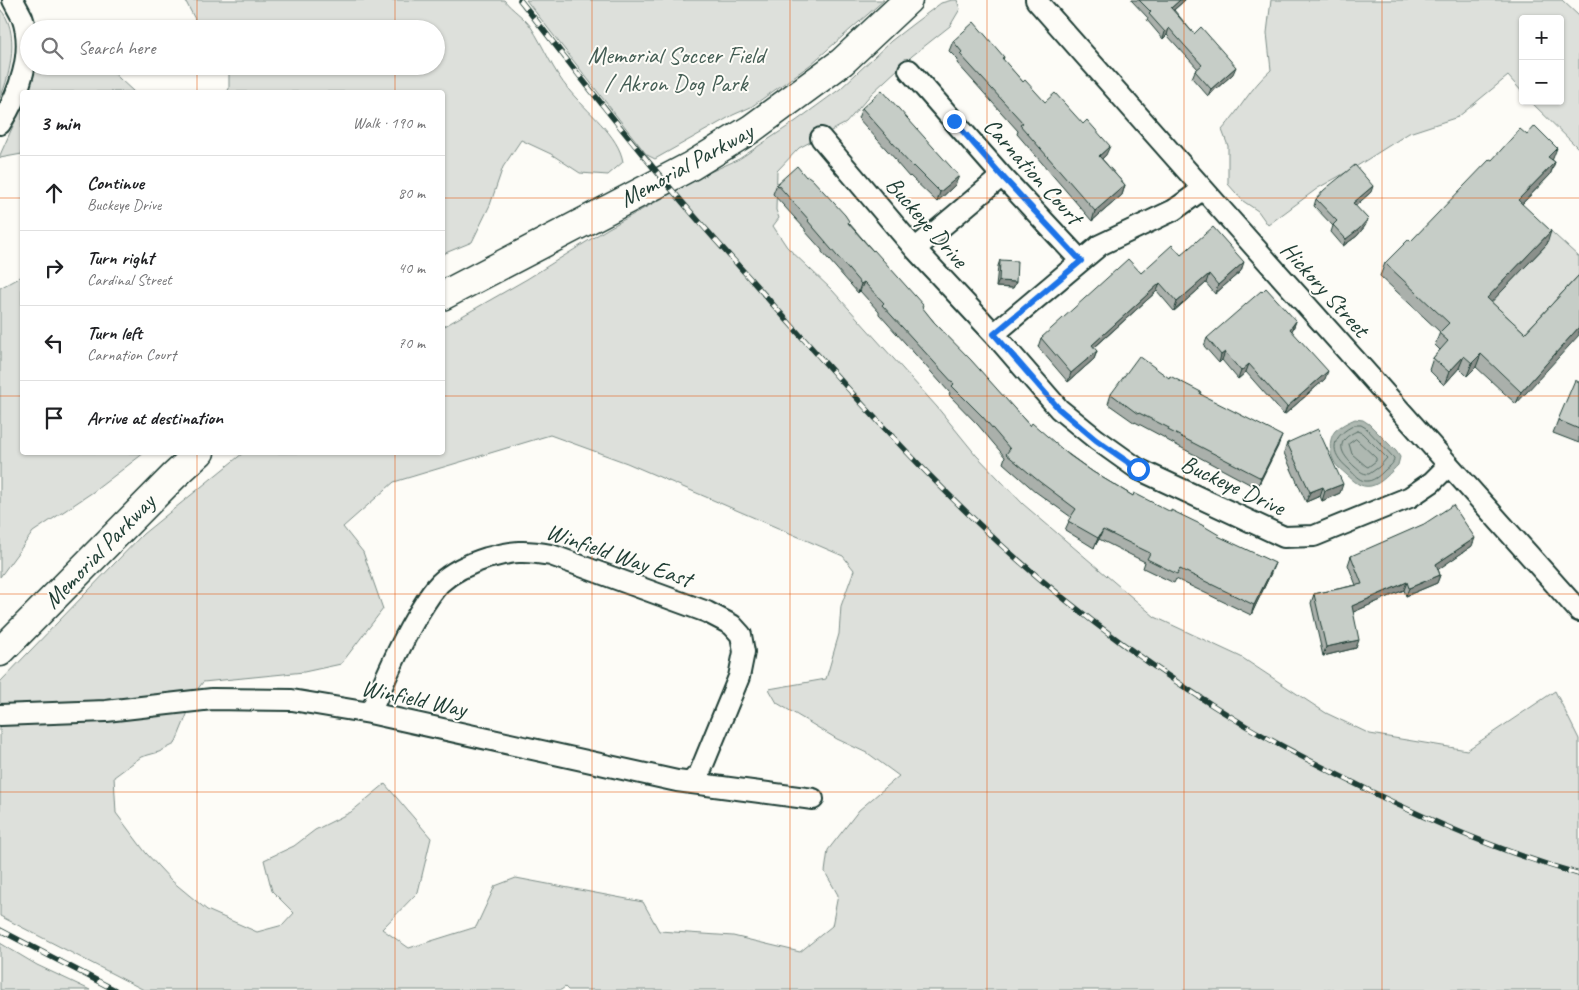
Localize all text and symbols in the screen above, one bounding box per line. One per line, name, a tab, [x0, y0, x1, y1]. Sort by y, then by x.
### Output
map controls	[1519, 15, 1564, 105]
button: +	[1519, 15, 1564, 60]
search box	[20, 20, 445, 75]
icon: search	[38, 34, 66, 62]
text: Search here	[78, 36, 155, 60]
park label: Memorial Soccer Field / Akron Dog Park	[588, 40, 768, 98]
button: −	[1519, 60, 1564, 105]
text: 3 min	[40, 110, 80, 136]
route end	[943, 110, 966, 133]
street label: Carnation Court	[977, 111, 1091, 233]
text: Walk · 190 m	[353, 113, 425, 133]
street label: Memorial Parkway	[614, 115, 760, 214]
street label: Buckeye Drive	[879, 170, 976, 276]
text: Continue	[87, 171, 144, 195]
icon: ahead	[40, 179, 68, 207]
text: 80 m	[398, 183, 425, 203]
text: Buckeye Drive	[87, 195, 161, 215]
street label: Hickory Street	[1274, 235, 1377, 345]
text: Turn right	[87, 246, 154, 270]
icon: right	[40, 254, 68, 282]
text: 40 m	[398, 258, 425, 278]
text: Cardinal Street	[87, 270, 171, 290]
text: Turn left	[87, 321, 142, 345]
icon: left	[40, 329, 68, 357]
text: 70 m	[398, 333, 425, 353]
text: Carnation Court	[87, 345, 176, 365]
icon: arrive	[40, 404, 68, 432]
text: Arrive at destination	[87, 406, 223, 430]
street label: Buckeye Drive	[1176, 448, 1292, 523]
route start	[1127, 458, 1150, 481]
street label: Memorial Parkway	[37, 486, 162, 615]
street label: Winfield Way East	[542, 516, 699, 595]
street label: Winfield Way	[359, 672, 471, 724]

